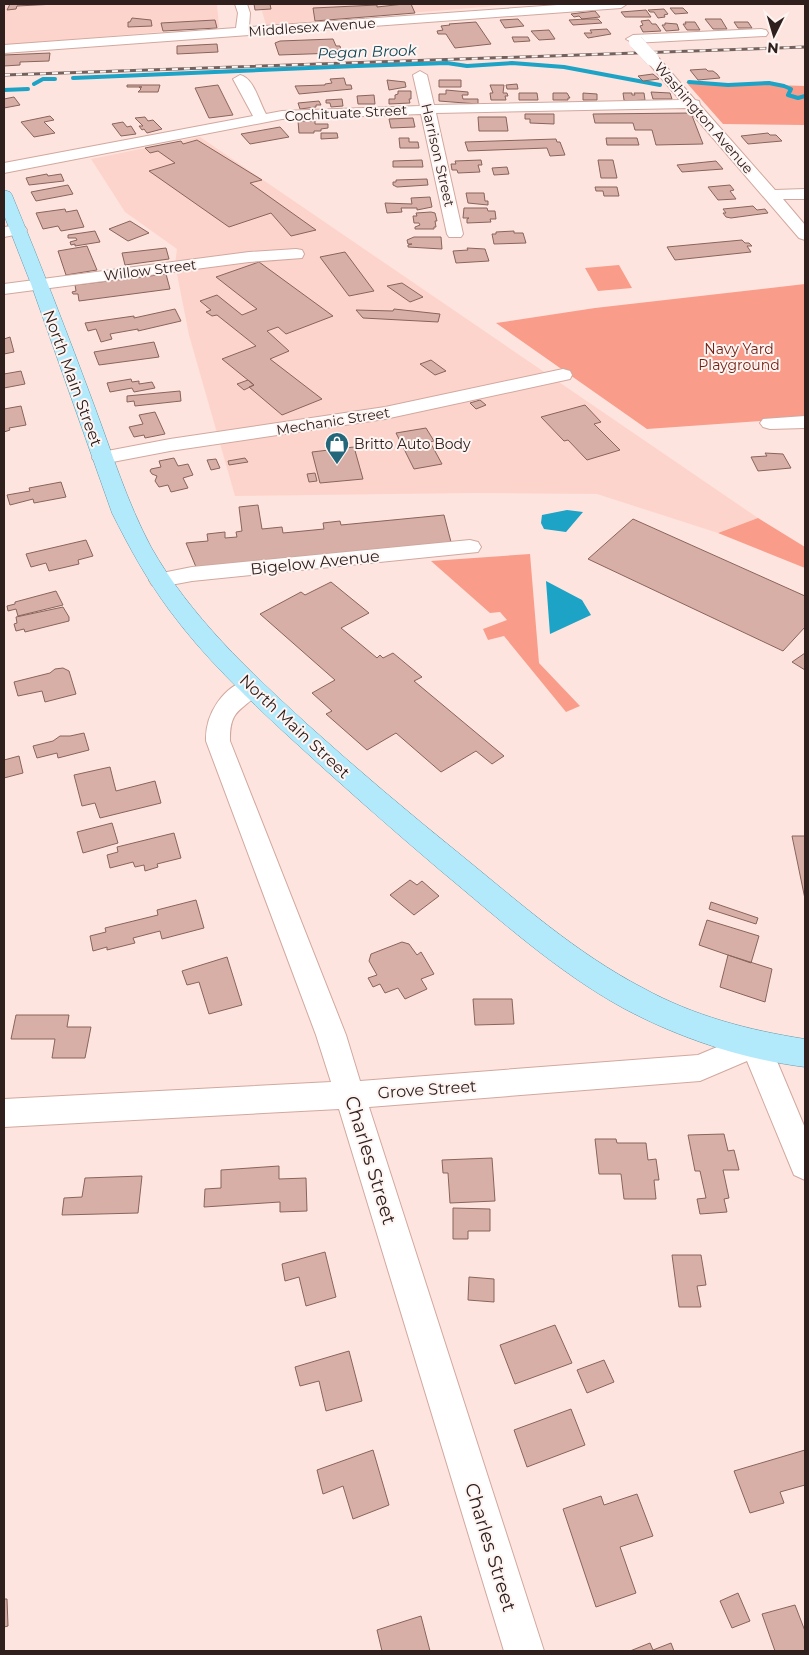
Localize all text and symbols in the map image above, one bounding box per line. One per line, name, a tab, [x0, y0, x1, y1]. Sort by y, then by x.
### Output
north arrow	[749, 10, 799, 60]
street label: Middlesex Avenue	[248, 14, 376, 40]
text: N	[766, 38, 779, 57]
water label: Pegan Brook	[317, 40, 418, 63]
street label: Washington Avenue	[651, 58, 757, 178]
street label: Cochituate Street	[284, 101, 408, 125]
street label: Harrison Street	[417, 102, 459, 209]
street label: Willow Street	[103, 255, 198, 285]
street label: North Main Street	[39, 307, 106, 449]
park label: Navy Yard Playground	[698, 340, 780, 374]
street label: Mechanic Street	[275, 403, 391, 439]
shop icon: Britto Auto Body	[324, 431, 350, 465]
place label: Britto Auto Body	[354, 435, 471, 453]
street label: Bigelow Avenue	[250, 546, 381, 579]
street label: North Main Street	[236, 670, 354, 783]
street label: Grove Street	[377, 1077, 478, 1102]
street label: Charles Street	[340, 1093, 401, 1228]
street label: Charles Street	[460, 1480, 521, 1615]

